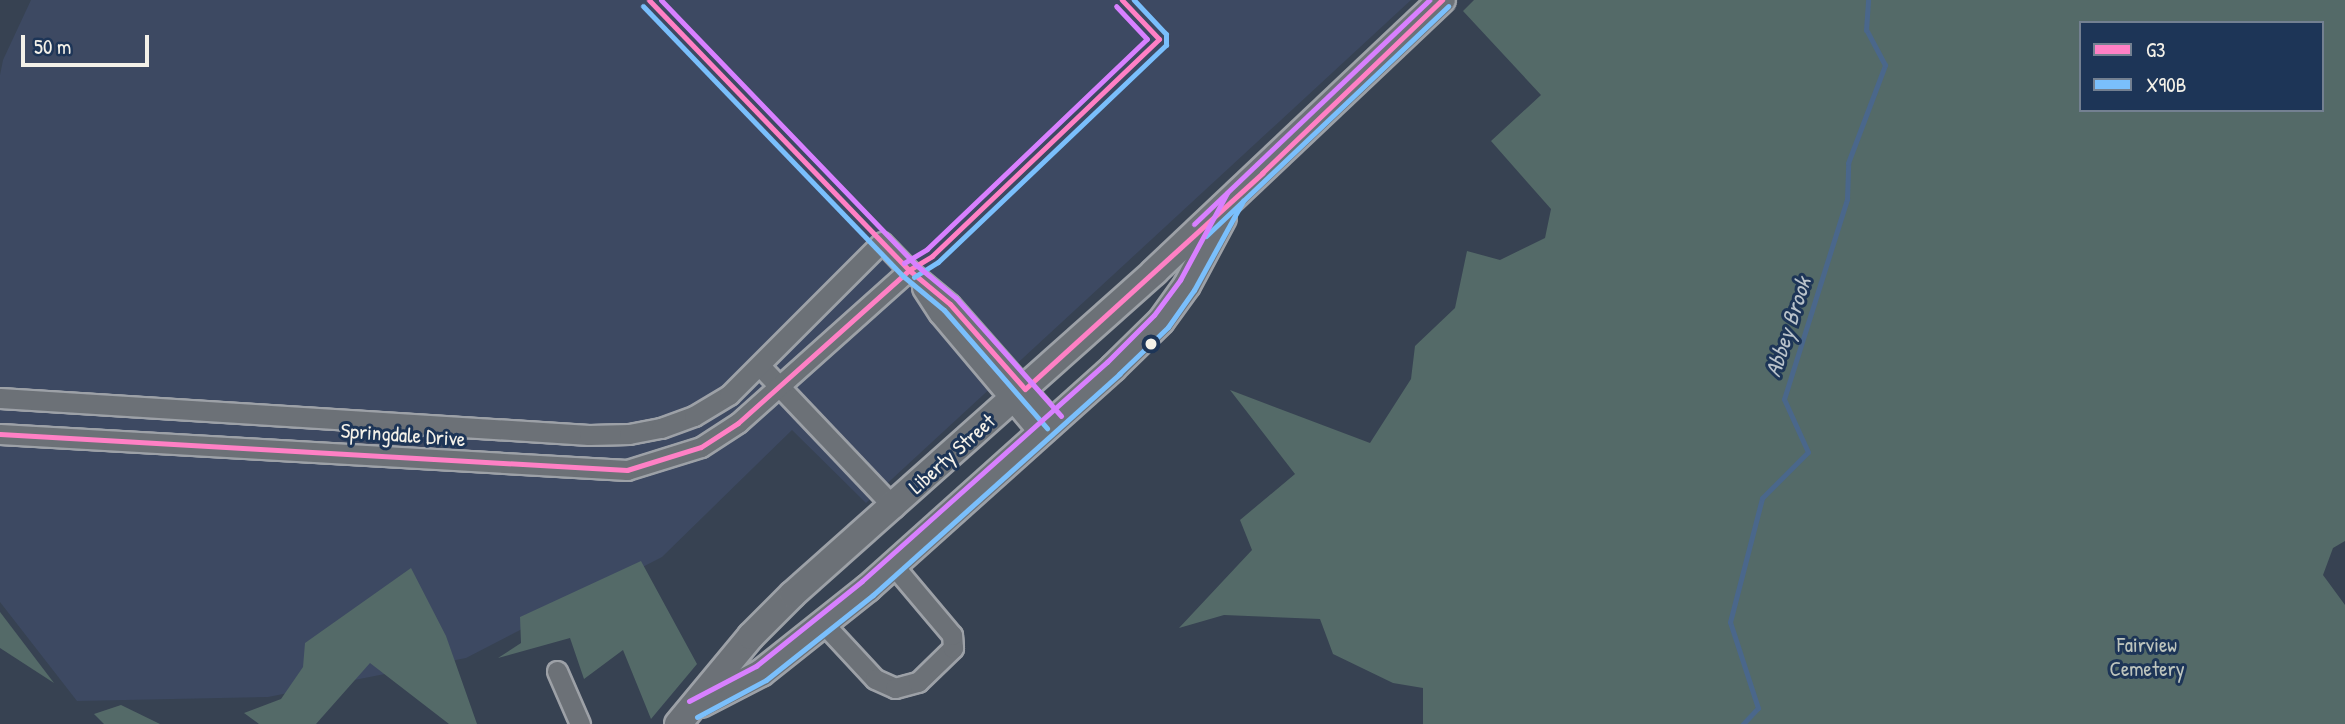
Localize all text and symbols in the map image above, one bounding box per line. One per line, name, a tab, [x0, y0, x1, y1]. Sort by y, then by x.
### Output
scale bar	[24, 21, 152, 65]
legend	[2079, 21, 2324, 112]
text: 50 m	[34, 32, 71, 61]
text: G3	[2146, 35, 2166, 64]
text: X90B	[2146, 70, 2186, 99]
water label: Abbey Brook	[1759, 274, 1817, 380]
unlabelled marker	[1144, 337, 1158, 351]
street label: Liberty Street	[904, 409, 1000, 499]
street label: Springdale Drive	[340, 418, 466, 452]
park label: Fairview Cemetery	[2109, 632, 2185, 682]

